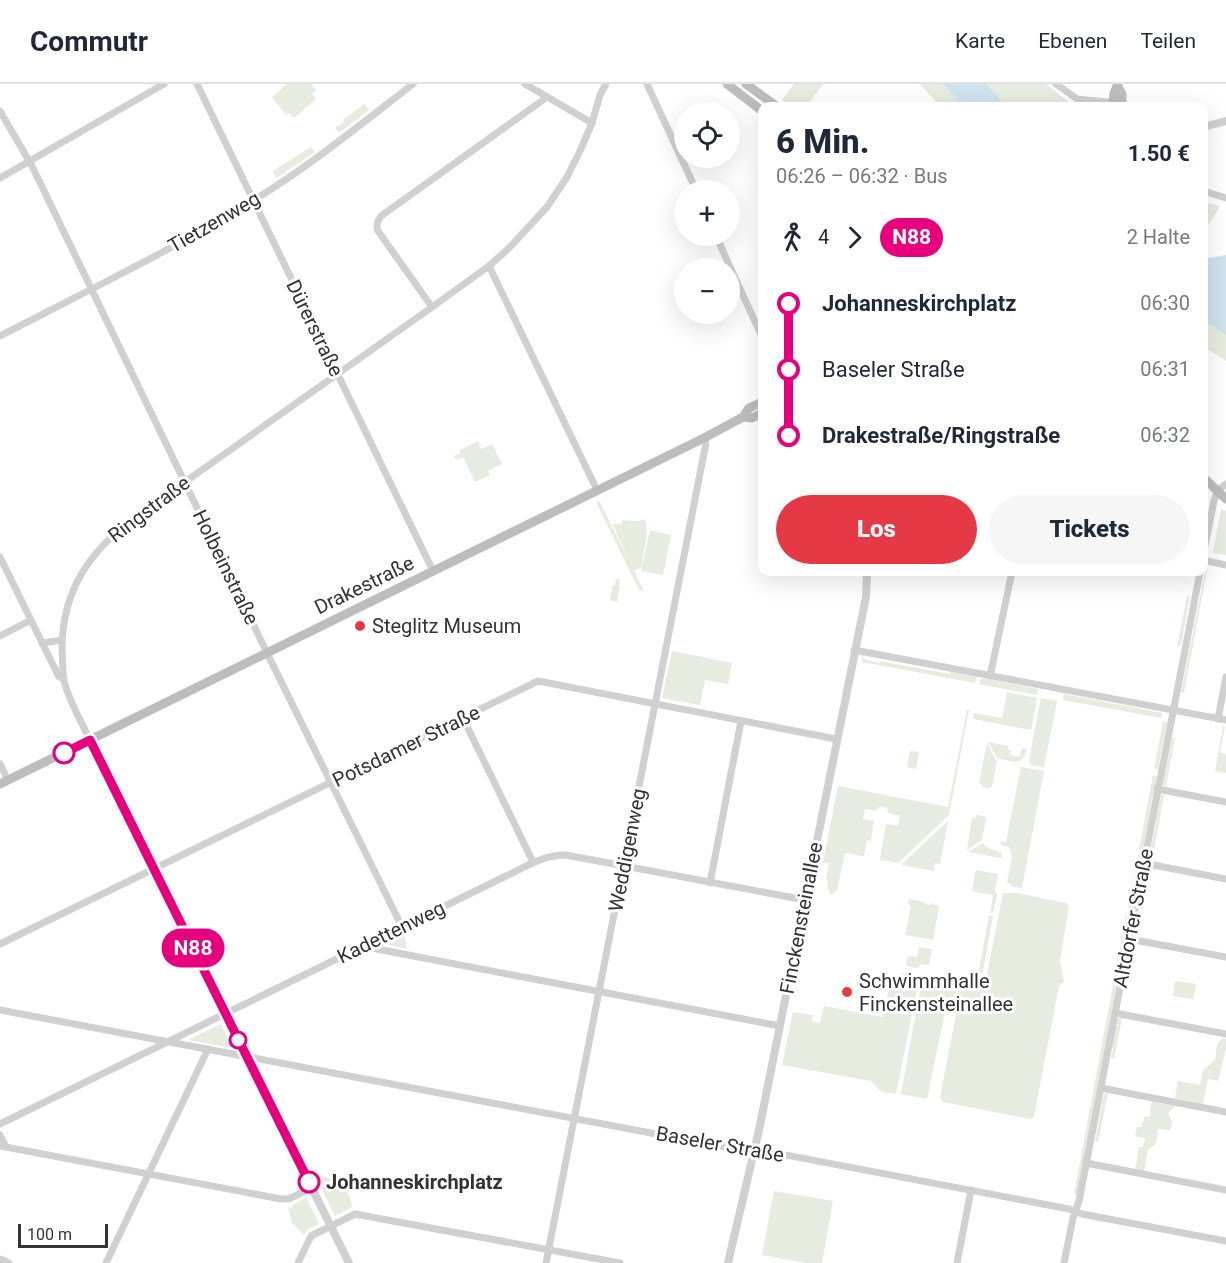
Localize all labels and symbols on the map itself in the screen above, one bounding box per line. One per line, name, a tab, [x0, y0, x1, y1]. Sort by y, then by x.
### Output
street label: Tietzenweg	[164, 186, 264, 258]
street label: Dürerstraße	[281, 276, 349, 380]
street label: Ringstraße	[103, 471, 195, 547]
street label: Holbeinstraße	[188, 506, 264, 628]
street label: Drakestraße	[310, 551, 418, 619]
place label: Steglitz Museum	[372, 614, 521, 638]
marker: Steglitz Museum	[353, 619, 367, 633]
street label: Potsdamer Straße	[328, 700, 484, 792]
unlabelled marker	[53, 742, 75, 764]
street label: Weddigenweg	[603, 786, 651, 914]
street label: Finckensteinallee	[775, 840, 827, 996]
street label: Altdorfer Straße	[1108, 846, 1158, 990]
street label: Kadettenweg	[333, 896, 449, 968]
line badge: N88	[158, 928, 228, 968]
place label: Schwimmhalle Finckensteinallee	[859, 969, 1013, 1016]
marker: Schwimmhalle Finckensteinallee	[840, 985, 854, 999]
unlabelled marker	[229, 1031, 247, 1049]
street label: Baseler Straße	[654, 1121, 786, 1167]
place label: Johanneskirchplatz	[326, 1170, 503, 1194]
marker: Johanneskirchplatz	[298, 1171, 320, 1193]
scale bar	[18, 1221, 108, 1248]

